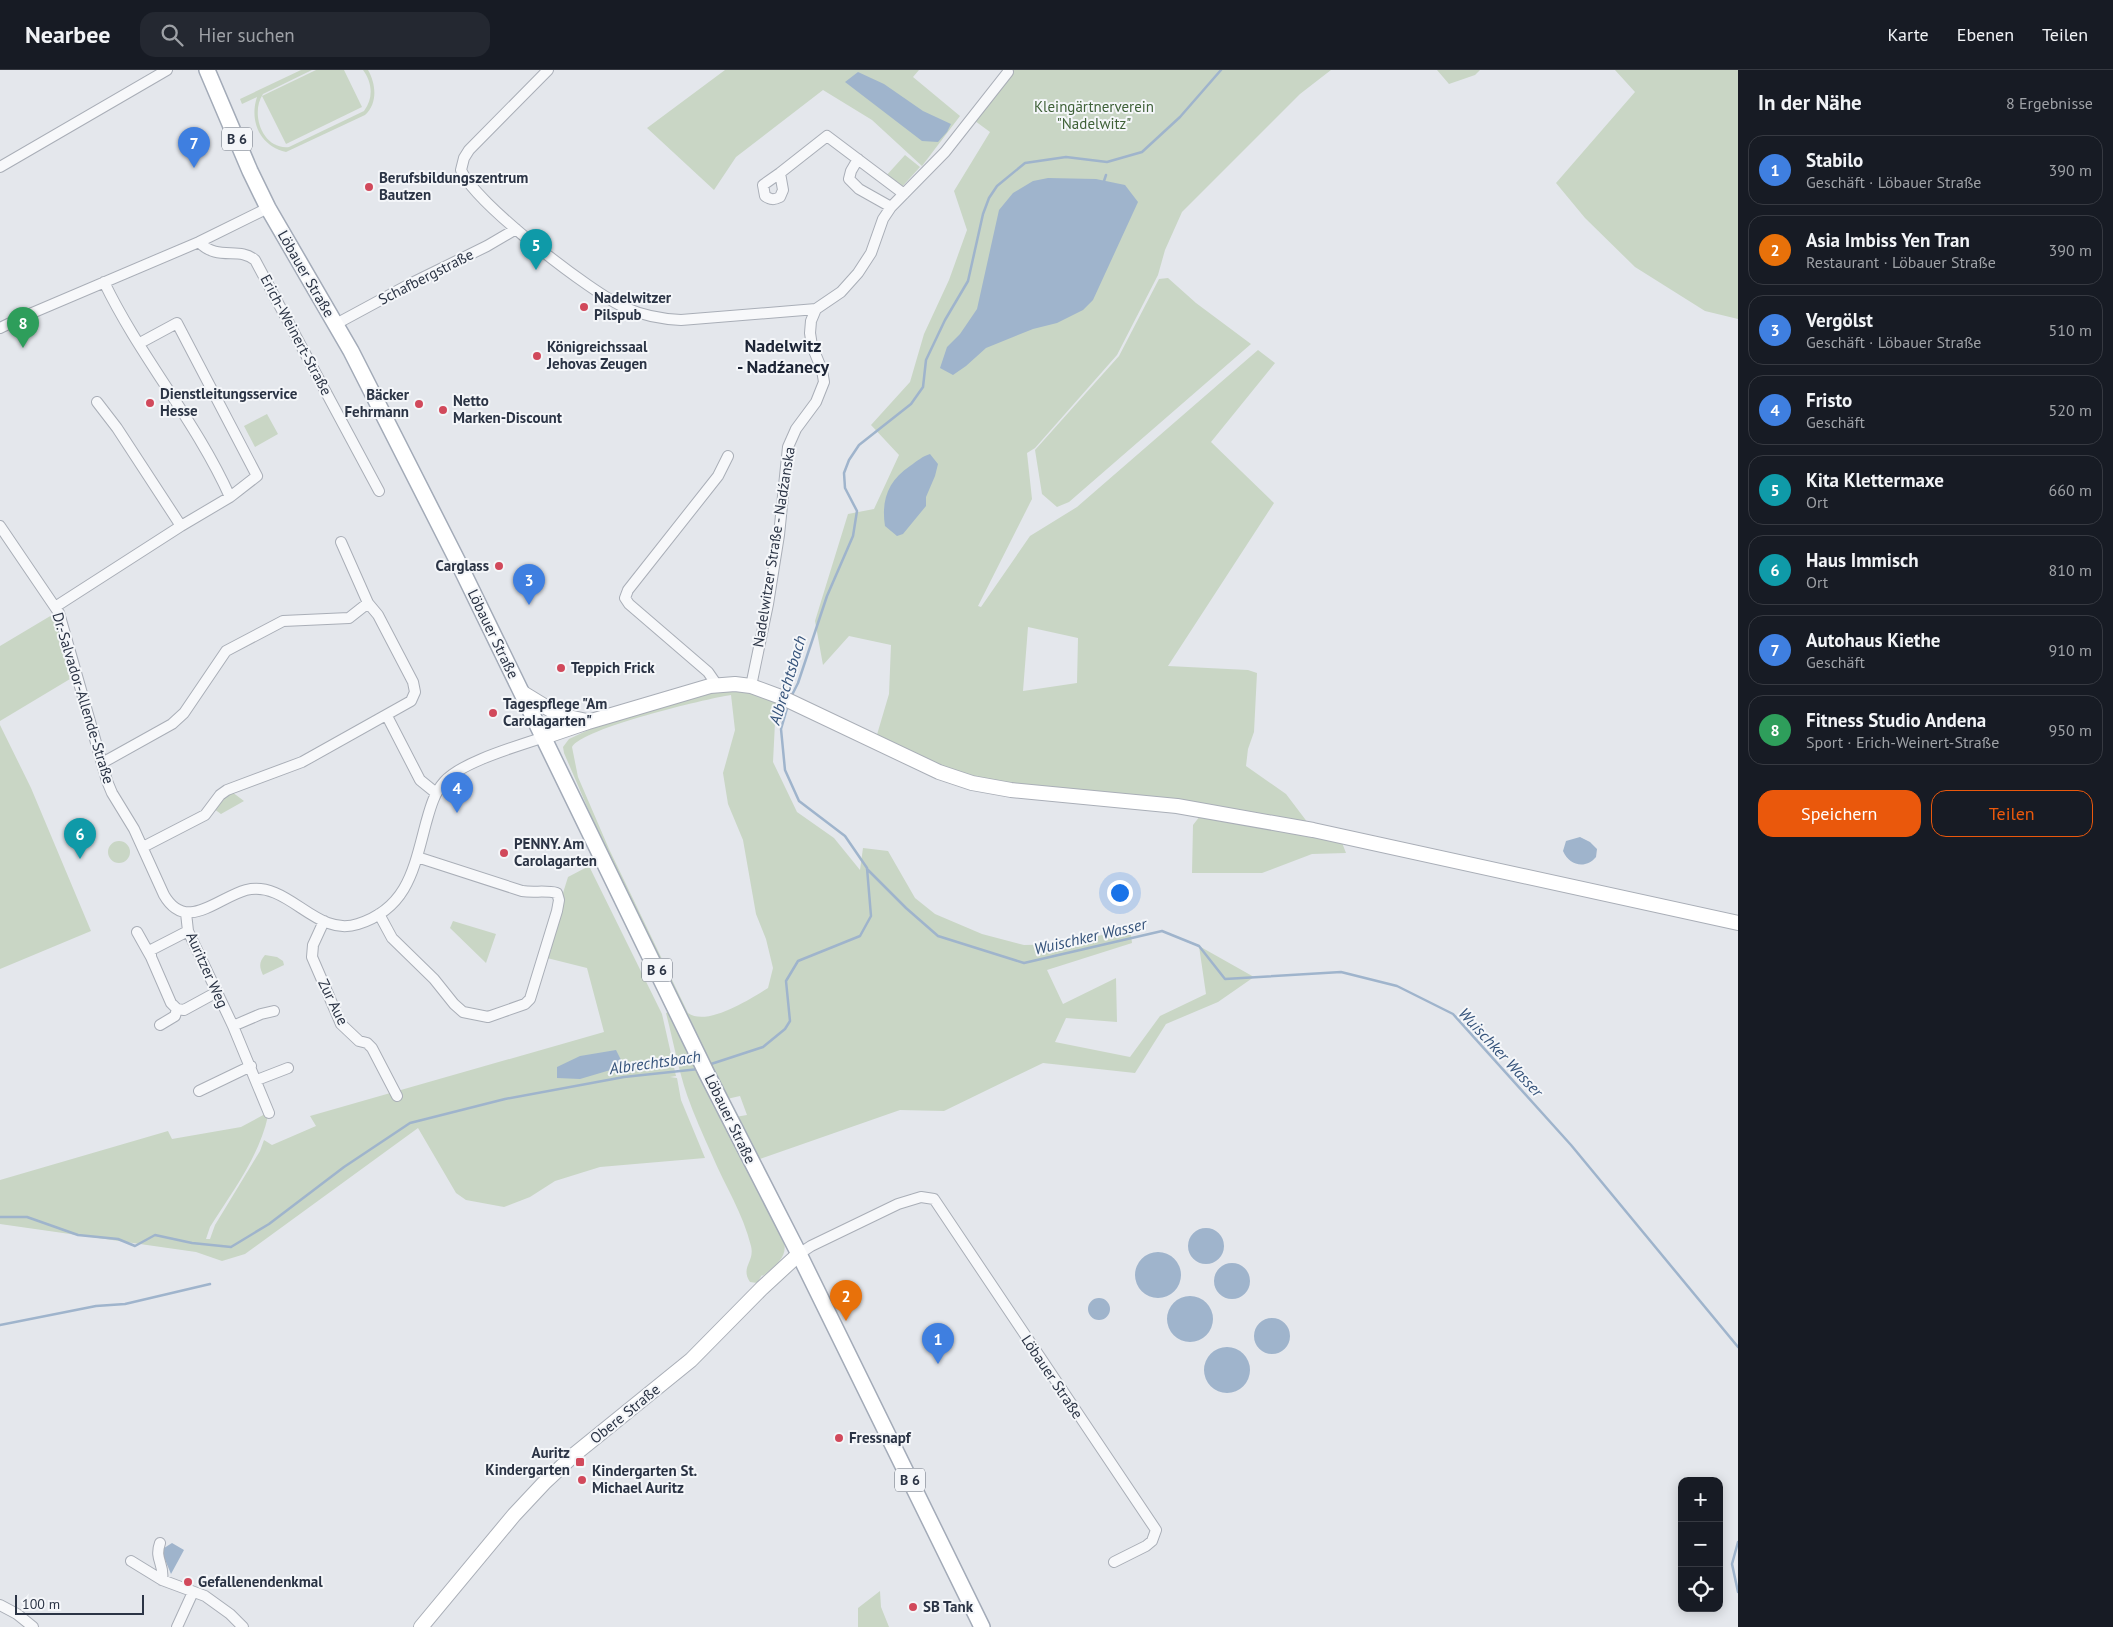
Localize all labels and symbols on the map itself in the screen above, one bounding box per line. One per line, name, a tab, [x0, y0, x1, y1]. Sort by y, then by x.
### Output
park label: Kleingärtnerverein "Nadelwitz"	[1034, 97, 1154, 133]
pin: 7	[178, 127, 210, 168]
road number: B 6	[222, 128, 252, 150]
place label: Berufsbildungszentrum Bautzen	[379, 168, 528, 204]
marker: Berufsbildungszentrum Bautzen	[363, 181, 375, 193]
street label: Löbauer Straße	[274, 227, 339, 321]
pin: 5	[520, 229, 552, 270]
street label: Schafbergstraße	[375, 244, 477, 309]
street label: Erich-Weinert-Straße	[256, 271, 336, 399]
place label: Nadelwitzer Pilspub	[594, 288, 672, 324]
marker: Nadelwitzer Pilspub	[578, 301, 590, 313]
pin: 8	[7, 307, 39, 348]
district label: Nadelwitz - Nadźanecy	[737, 334, 829, 378]
place label: Königreichssaal Jehovas Zeugen	[546, 337, 648, 373]
marker: Königreichssaal Jehovas Zeugen	[531, 350, 543, 362]
place label: Dienstleitungsservice Hesse	[160, 384, 298, 420]
place label: Bäcker Fehrmann	[344, 385, 410, 421]
place label: Netto Marken-Discount	[453, 391, 563, 427]
marker: Dienstleitungsservice Hesse	[144, 397, 156, 409]
marker: Bäcker Fehrmann	[413, 398, 425, 410]
marker: Netto Marken-Discount	[437, 404, 449, 416]
street label: Nadelwitzer Straße - Nadźanska	[748, 445, 799, 649]
place label: Carglass	[436, 556, 489, 575]
marker: Carglass	[493, 560, 505, 572]
pin: 3	[513, 564, 545, 605]
street label: Löbauer Straße	[464, 586, 523, 682]
street label: Dr.-Salvador-Allende-Straße	[48, 610, 119, 786]
water label: Albrechtsbach	[764, 633, 810, 728]
place label: Teppich Frick	[571, 658, 655, 677]
marker: Teppich Frick	[555, 662, 567, 674]
place label: Tagespflege "Am Carolagarten"	[503, 694, 607, 730]
marker: Tagespflege "Am Carolagarten"	[487, 707, 499, 719]
pin: 4	[441, 772, 473, 813]
pin: 6	[64, 818, 96, 859]
place label: PENNY. Am Carolagarten	[514, 834, 597, 870]
marker: PENNY. Am Carolagarten	[498, 847, 510, 859]
your location	[1107, 880, 1133, 906]
water label: Wuischker Wasser	[1032, 913, 1150, 959]
street label: Auritzer Weg	[182, 929, 233, 1011]
road number: B 6	[642, 958, 672, 982]
street label: Zur Aue	[314, 976, 353, 1028]
water label: Wuischker Wasser	[1455, 1003, 1549, 1102]
water label: Albrechtsbach	[607, 1046, 702, 1078]
street label: Löbauer Straße	[701, 1071, 760, 1167]
pin: 2	[830, 1280, 862, 1321]
pin: 1	[922, 1323, 954, 1364]
street label: Löbauer Straße	[1017, 1331, 1088, 1422]
street label: Obere Straße	[586, 1380, 664, 1448]
place label: Fressnapf	[849, 1428, 912, 1447]
marker: Fressnapf	[833, 1432, 845, 1444]
place label: Auritz Kindergarten	[485, 1443, 570, 1479]
marker: Auritz Kindergarten	[574, 1456, 586, 1468]
place label: Kindergarten St. Michael Auritz	[592, 1461, 698, 1497]
road number: B 6	[895, 1468, 925, 1492]
marker: Kindergarten St. Michael Auritz	[576, 1474, 588, 1486]
place label: Gefallenendenkmal	[198, 1572, 323, 1591]
marker: Gefallenendenkmal	[182, 1576, 194, 1588]
scale bar	[15, 1592, 144, 1615]
place label: SB Tank	[923, 1597, 974, 1616]
marker: SB Tank	[907, 1601, 919, 1613]

